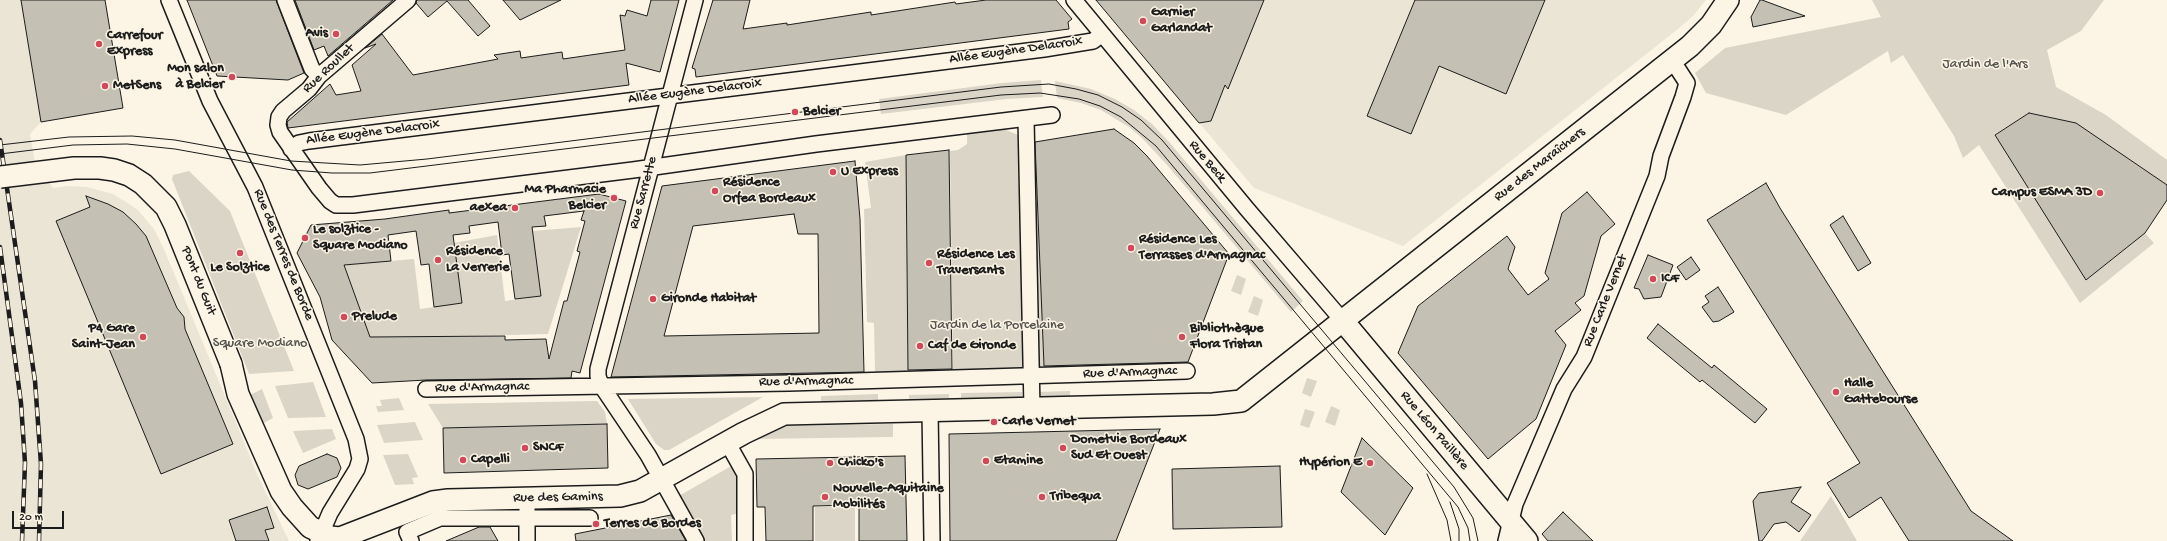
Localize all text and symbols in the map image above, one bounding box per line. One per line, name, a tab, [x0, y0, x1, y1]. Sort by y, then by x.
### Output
place label: Garnier Garlandat	[1151, 5, 1212, 38]
marker: Garnier Garlandat	[1138, 16, 1148, 26]
place label: Avis	[305, 26, 328, 42]
place label: Carrefour Express	[107, 28, 163, 60]
marker: Avis	[331, 29, 341, 39]
street label: Allée Eugène Delacroix	[948, 33, 1084, 69]
marker: Carrefour Express	[94, 39, 104, 49]
street label: Rue Roullet	[300, 41, 358, 97]
park label: Jardin de l'Ars	[1942, 57, 2028, 73]
place label: Mon salon à Belcier	[167, 61, 224, 94]
marker: Mon salon à Belcier	[227, 72, 237, 82]
street label: Allée Eugène Delacroix	[627, 75, 763, 109]
place label: MetSens	[113, 78, 161, 94]
marker: MetSens	[100, 81, 110, 91]
place label: Belcier	[803, 104, 840, 120]
marker: Belcier	[790, 107, 800, 117]
street label: Allée Eugène Delacroix	[305, 116, 441, 150]
street label: Rue des Maraîchers	[1491, 124, 1589, 206]
street label: Rue Beck	[1185, 138, 1229, 186]
street label: Rue Sarrette	[626, 155, 662, 231]
place label: U Express	[841, 164, 898, 180]
marker: U Express	[828, 167, 838, 177]
place label: Résidence Orfea Bordeaux	[723, 175, 815, 208]
place label: Ma Pharmacie Belcier	[524, 182, 606, 214]
place label: Campus ESMA 3D	[1992, 185, 2092, 201]
marker: Résidence Orfea Bordeaux	[710, 186, 720, 196]
street label: Rue des Terres de Borde	[249, 187, 317, 323]
marker: Campus ESMA 3D	[2095, 188, 2105, 198]
marker: Ma Pharmacie Belcier	[609, 193, 619, 203]
place label: aexea	[470, 200, 507, 216]
marker: aexea	[510, 203, 520, 213]
place label: Le solztice - Square Modiano	[313, 222, 408, 254]
place label: Résidence Les Terrasses d'Armagnac	[1139, 232, 1265, 264]
marker: Le solztice - Square Modiano	[300, 233, 310, 243]
marker: Résidence Les Terrasses d'Armagnac	[1126, 243, 1136, 253]
street label: Pont du Guit	[177, 244, 219, 318]
place label: Résidence La Verrerie	[446, 244, 510, 276]
place label: Résidence Les Traversants	[937, 247, 1015, 280]
marker: Le Solztice	[235, 248, 245, 258]
street label: Rue Carle Vernet	[1580, 252, 1632, 350]
marker: Résidence La Verrerie	[433, 255, 443, 265]
marker: Résidence Les Traversants	[924, 258, 934, 268]
place label: Le Solztice	[210, 260, 270, 276]
place label: ICF	[1661, 271, 1679, 287]
marker: ICF	[1648, 274, 1658, 284]
place label: Gironde Habitat	[661, 291, 756, 307]
marker: Gironde Habitat	[648, 294, 658, 304]
place label: Prelude	[352, 309, 397, 325]
marker: Prelude	[339, 312, 349, 322]
park label: Jardin de la Porcelaine	[930, 318, 1064, 334]
place label: P4 Gare Saint-Jean	[72, 321, 135, 354]
place label: Bibliothèque Flora Tristan	[1190, 321, 1264, 354]
marker: P4 Gare Saint-Jean	[138, 332, 148, 342]
marker: Bibliothèque Flora Tristan	[1177, 332, 1187, 342]
park label: Square Modiano	[213, 336, 307, 352]
place label: Caf de Gironde	[928, 338, 1016, 354]
marker: Caf de Gironde	[915, 341, 925, 351]
street label: Rue d'Armagnac	[1083, 363, 1177, 383]
street label: Rue d'Armagnac	[759, 373, 853, 391]
place label: Halle Gattebourse	[1844, 376, 1918, 408]
street label: Rue d'Armagnac	[435, 379, 529, 397]
marker: Halle Gattebourse	[1831, 387, 1841, 397]
street label: Rue Léon Paillère	[1396, 388, 1472, 474]
place label: Carle Vernet	[1002, 414, 1076, 430]
marker: Carle Vernet	[989, 417, 999, 427]
place label: Dometvie Bordeaux Sud Et Ouest	[1071, 432, 1187, 464]
place label: SNCF	[533, 440, 563, 456]
marker: SNCF	[520, 443, 530, 453]
marker: Dometvie Bordeaux Sud Et Ouest	[1058, 443, 1068, 453]
place label: Capelli	[471, 452, 510, 468]
place label: Etamine	[994, 453, 1043, 469]
marker: Capelli	[458, 455, 468, 465]
place label: Chicko's	[838, 455, 883, 471]
place label: Hypérion E	[1299, 455, 1362, 471]
marker: Etamine	[981, 456, 991, 466]
marker: Chicko's	[825, 458, 835, 468]
marker: Hypérion E	[1365, 458, 1375, 468]
place label: Nouvelle-Aquitaine Mobilités	[833, 481, 944, 514]
street label: Rue des Gamins	[513, 489, 603, 507]
place label: Tribequa	[1050, 489, 1101, 505]
marker: Nouvelle-Aquitaine Mobilités	[820, 492, 830, 502]
marker: Tribequa	[1037, 492, 1047, 502]
scale bar	[14, 503, 66, 529]
text: 20 m	[19, 511, 43, 525]
place label: Terres de Bordes	[604, 516, 701, 532]
marker: Terres de Bordes	[591, 519, 601, 529]

